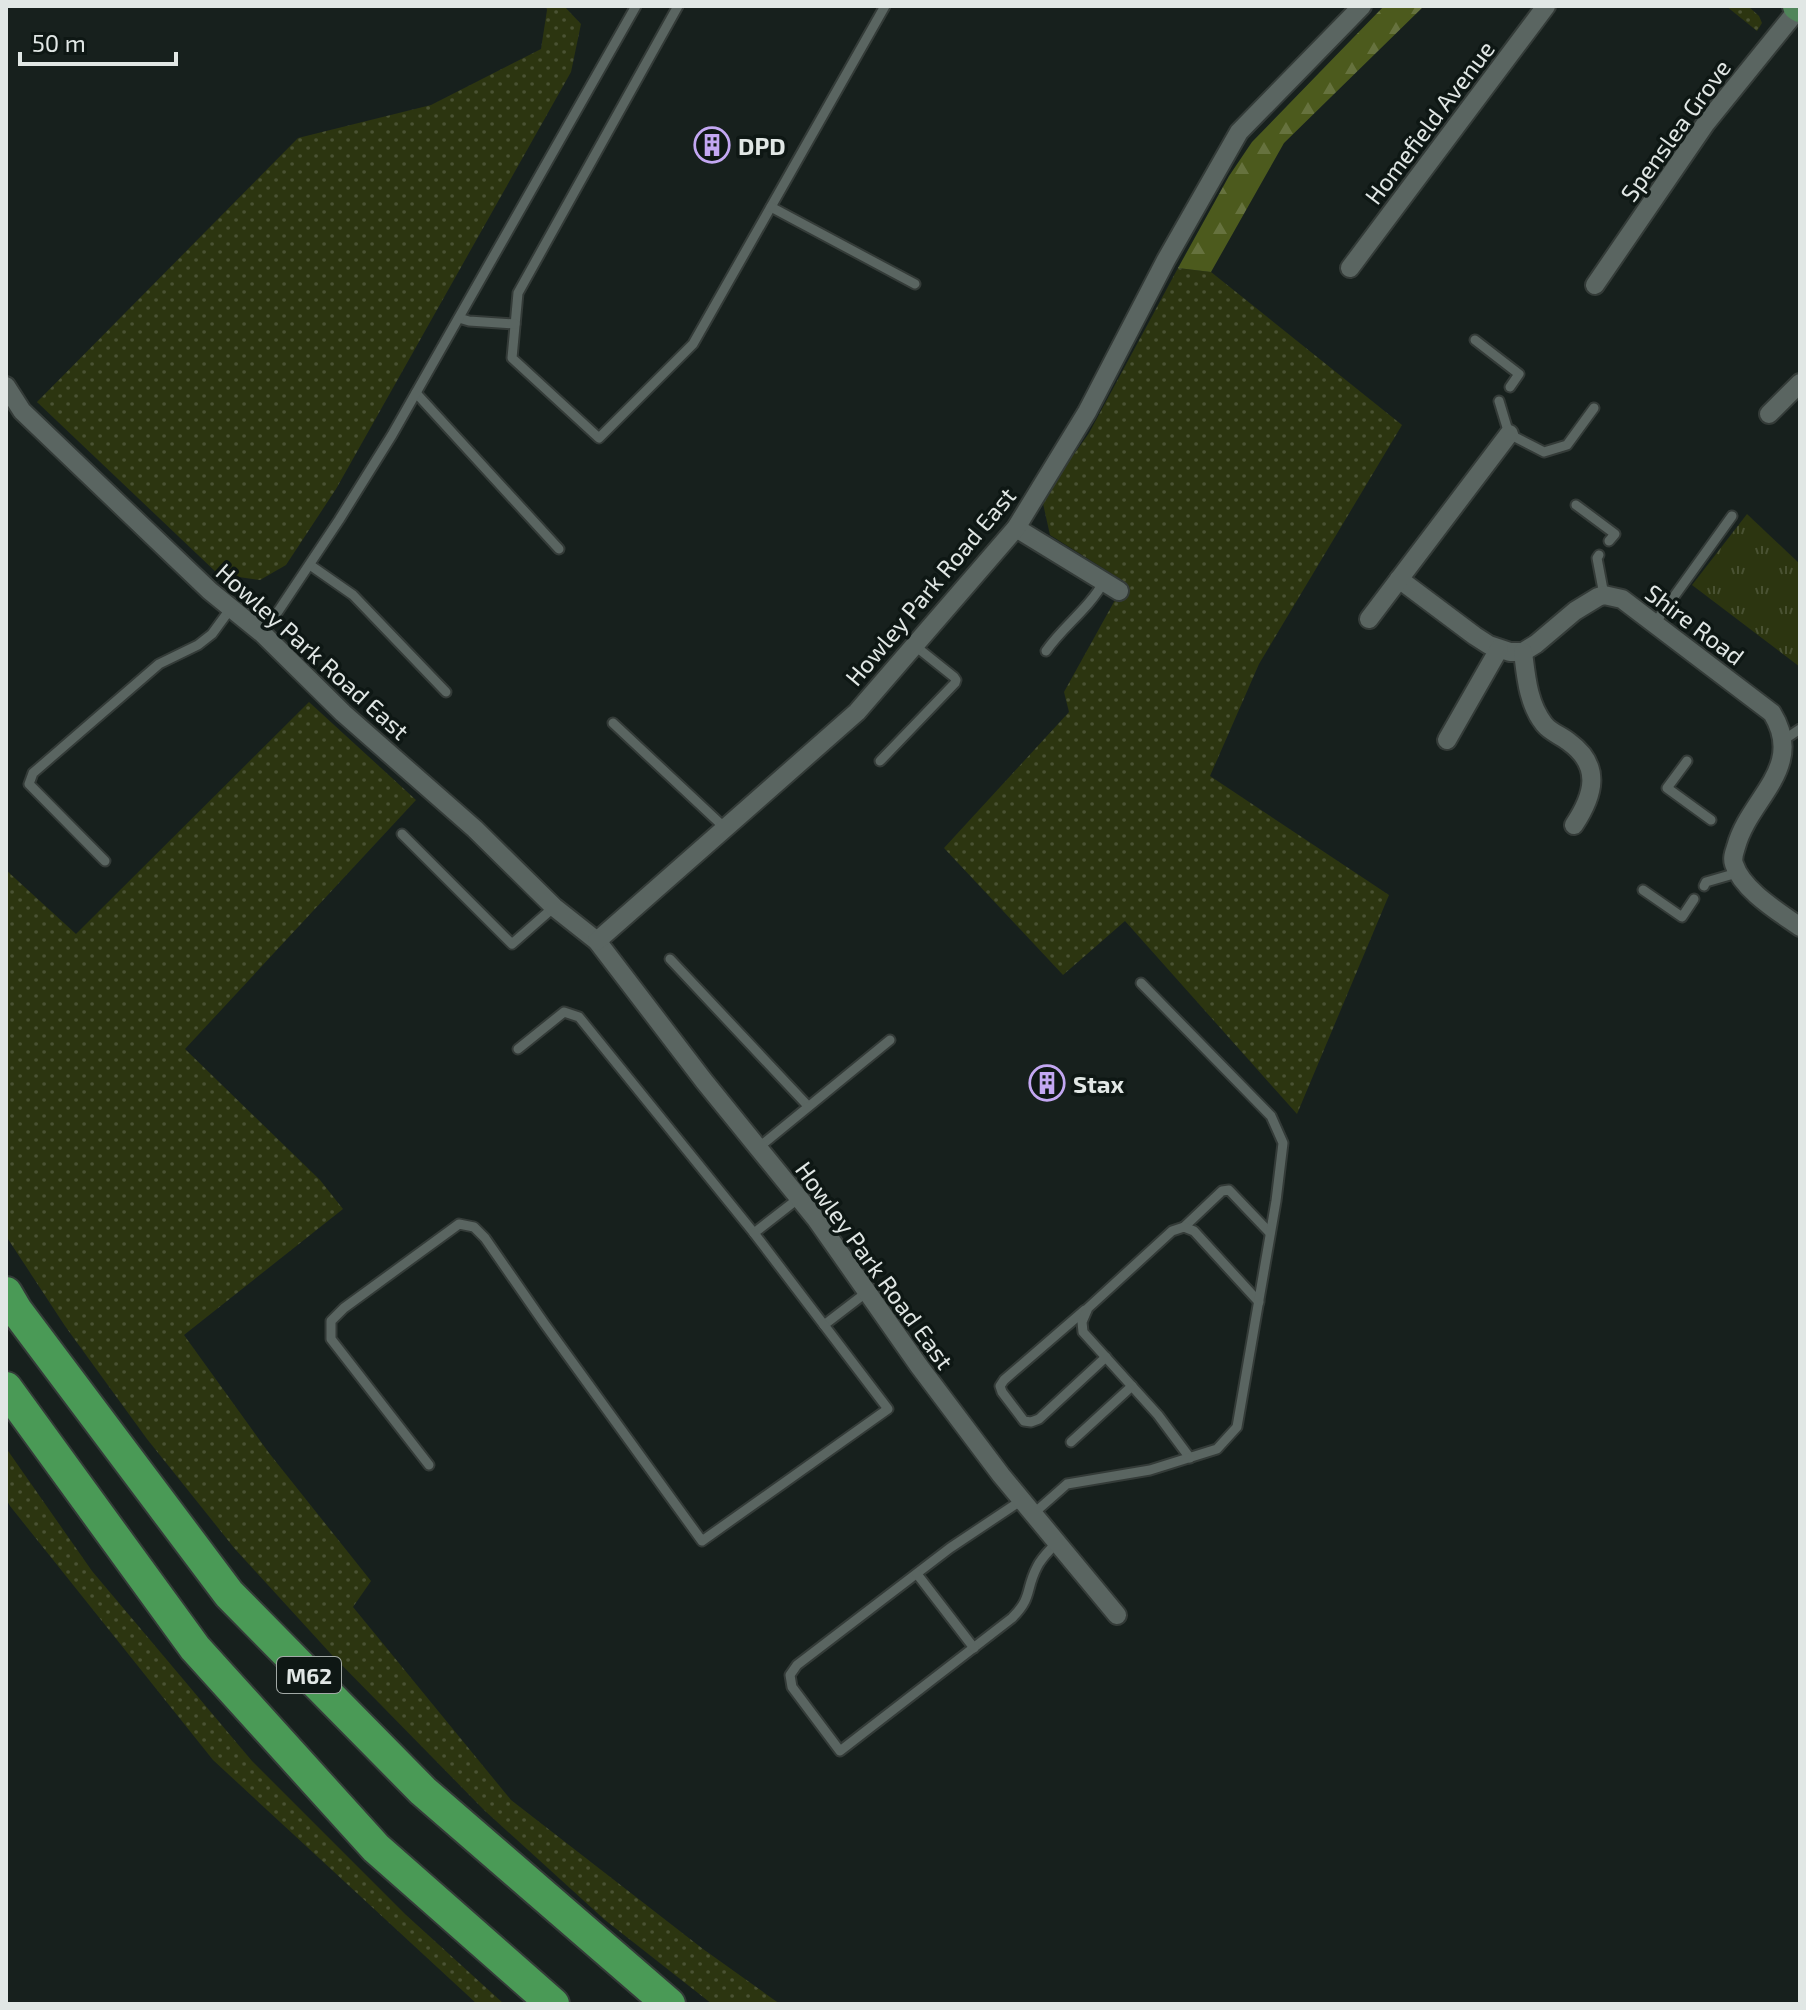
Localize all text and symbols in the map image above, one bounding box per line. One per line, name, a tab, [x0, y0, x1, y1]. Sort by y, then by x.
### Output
scale bar	[20, 16, 176, 66]
text: 50 m	[32, 28, 86, 57]
street label: Homefield Avenue	[1358, 35, 1500, 209]
street label: Spenslea Grove	[1614, 53, 1736, 207]
building icon: DPD	[693, 126, 731, 164]
place label: DPD	[738, 131, 786, 160]
street label: Howley Park Road East	[839, 481, 1021, 691]
street label: Howley Park Road East	[211, 557, 415, 745]
street label: Shire Road	[1640, 577, 1750, 671]
building icon: Stax	[1028, 1064, 1066, 1102]
place label: Stax	[1073, 1069, 1125, 1098]
street label: Howley Park Road East	[790, 1156, 960, 1374]
road number: M62	[277, 1657, 341, 1693]

